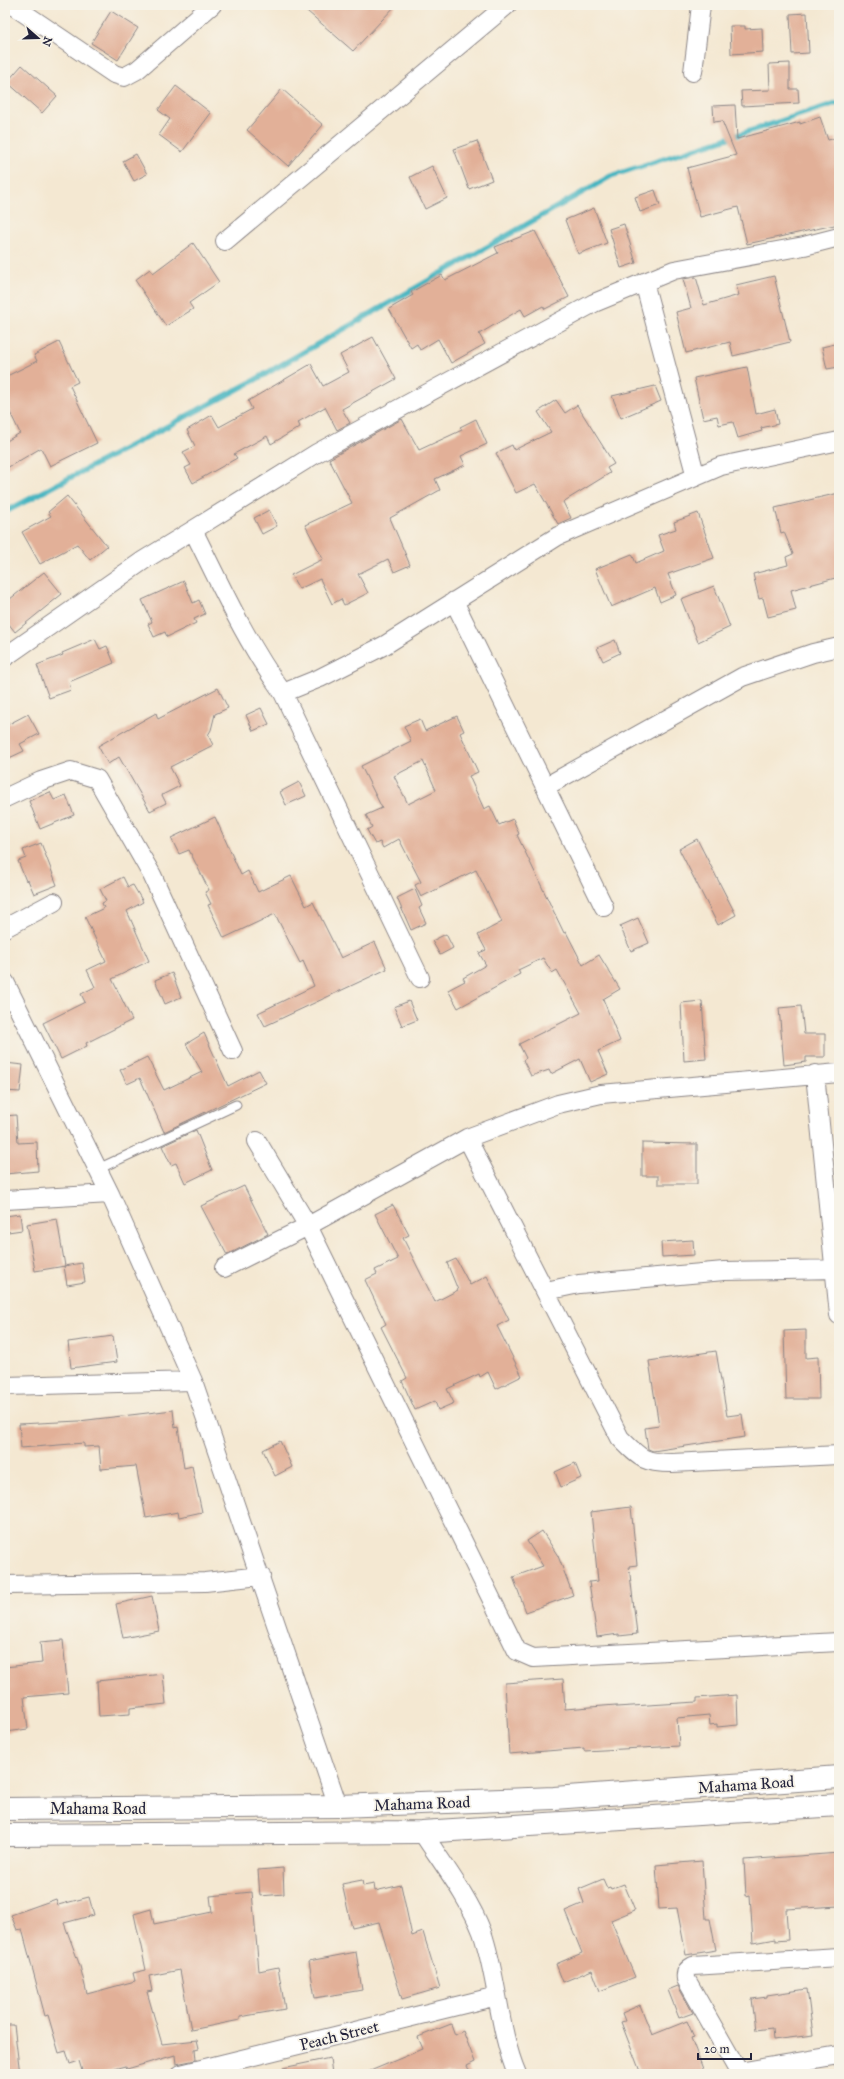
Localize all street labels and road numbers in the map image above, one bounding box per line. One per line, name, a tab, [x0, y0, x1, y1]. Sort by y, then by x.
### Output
street label: Mahama Road	[697, 1772, 795, 1797]
street label: Mahama Road	[373, 1792, 471, 1815]
street label: Mahama Road	[50, 1799, 146, 1818]
street label: Peach Street	[298, 2016, 381, 2055]

